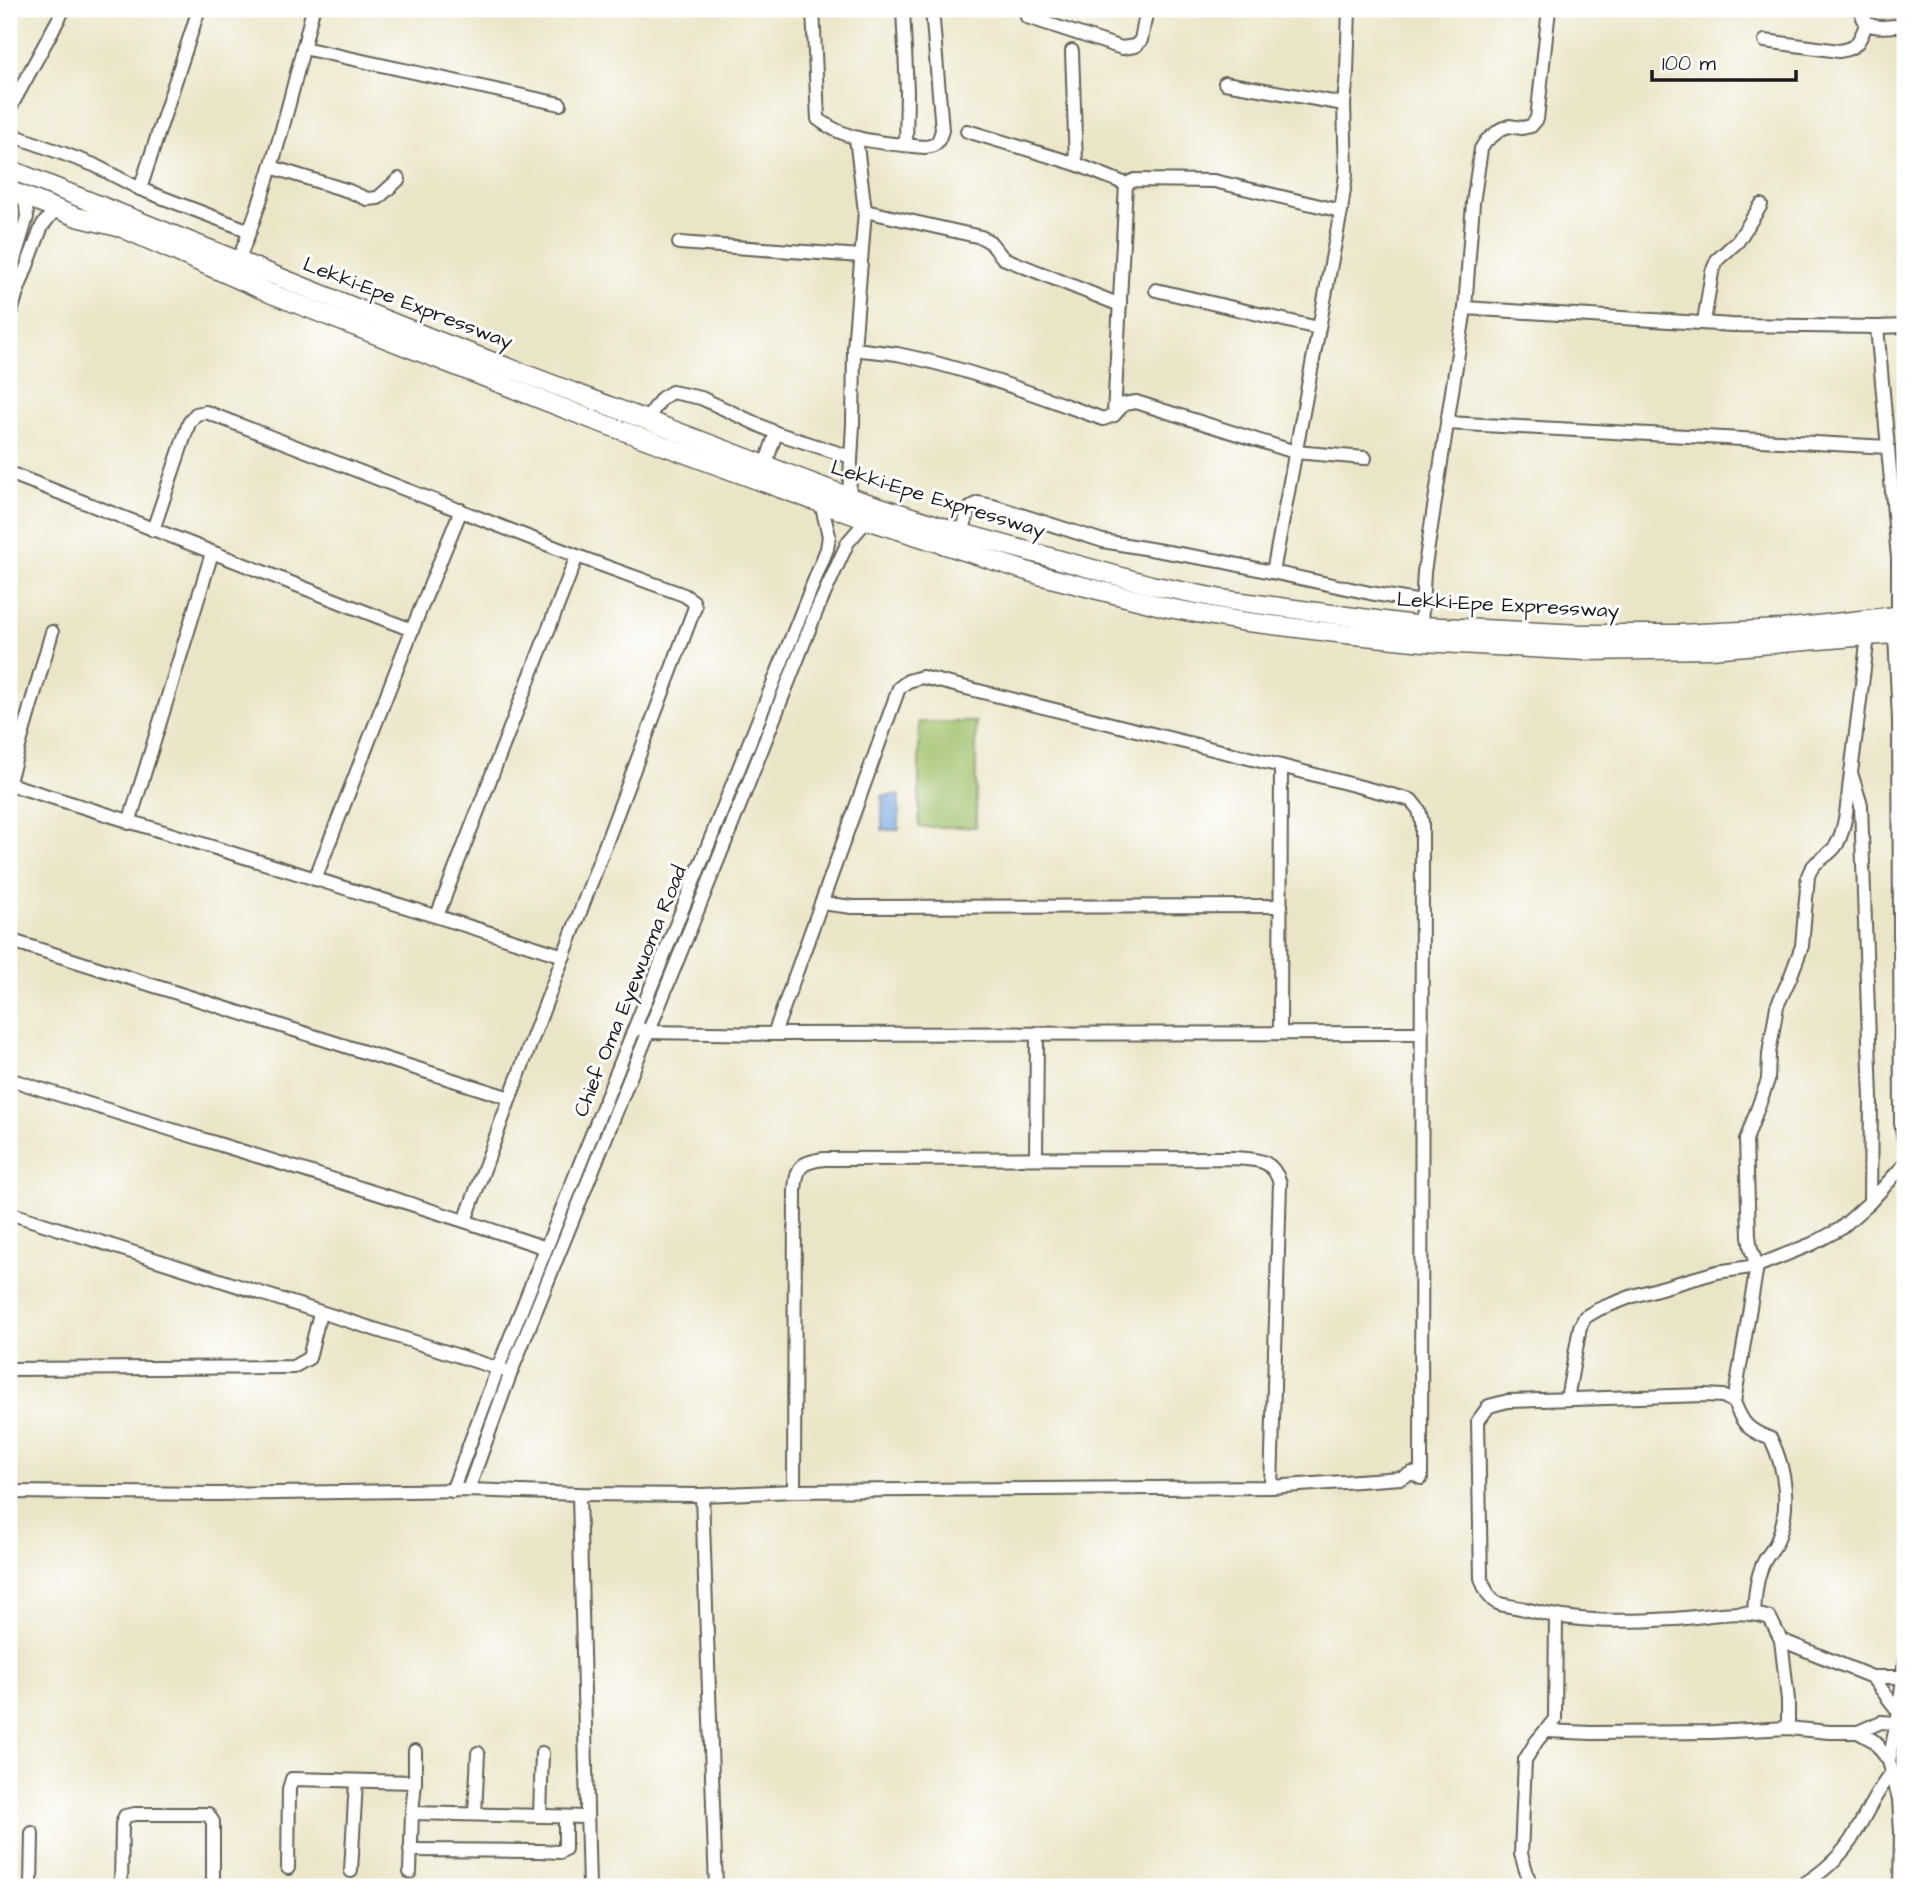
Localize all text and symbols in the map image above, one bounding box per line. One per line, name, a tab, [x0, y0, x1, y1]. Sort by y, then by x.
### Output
scale bar	[1652, 38, 1795, 82]
text: 100 m	[1662, 49, 1717, 78]
street label: Lekki-Epe Expressway	[298, 250, 518, 358]
street label: Lekki-Epe Expressway	[827, 453, 1049, 547]
street label: Lekki-Epe Expressway	[1396, 585, 1620, 627]
street label: Chief Oma Eyewuoma Road	[566, 861, 696, 1122]

